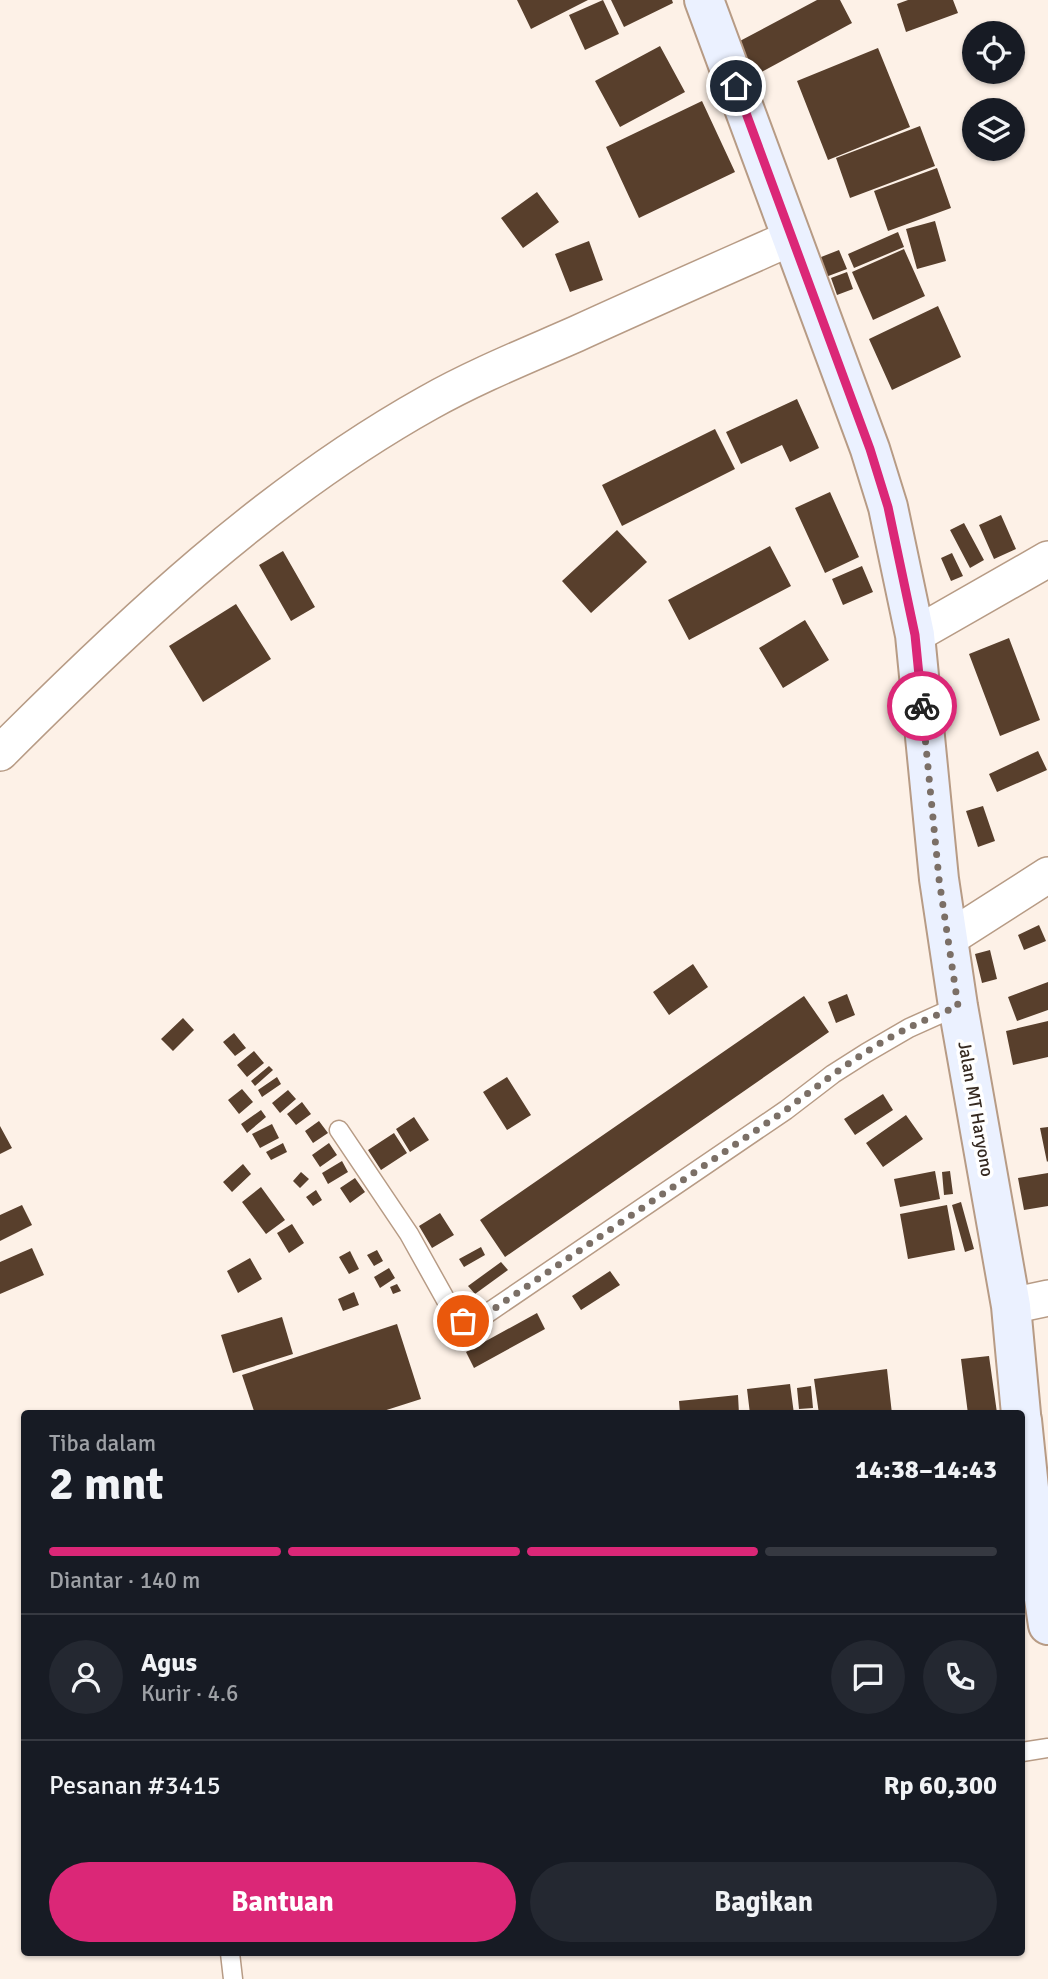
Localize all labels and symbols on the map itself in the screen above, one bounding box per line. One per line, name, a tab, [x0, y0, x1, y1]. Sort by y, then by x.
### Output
pin	[706, 56, 766, 116]
courier	[887, 671, 957, 741]
street label: Jalan MT Haryono	[953, 1040, 999, 1178]
pin	[433, 1291, 493, 1351]

